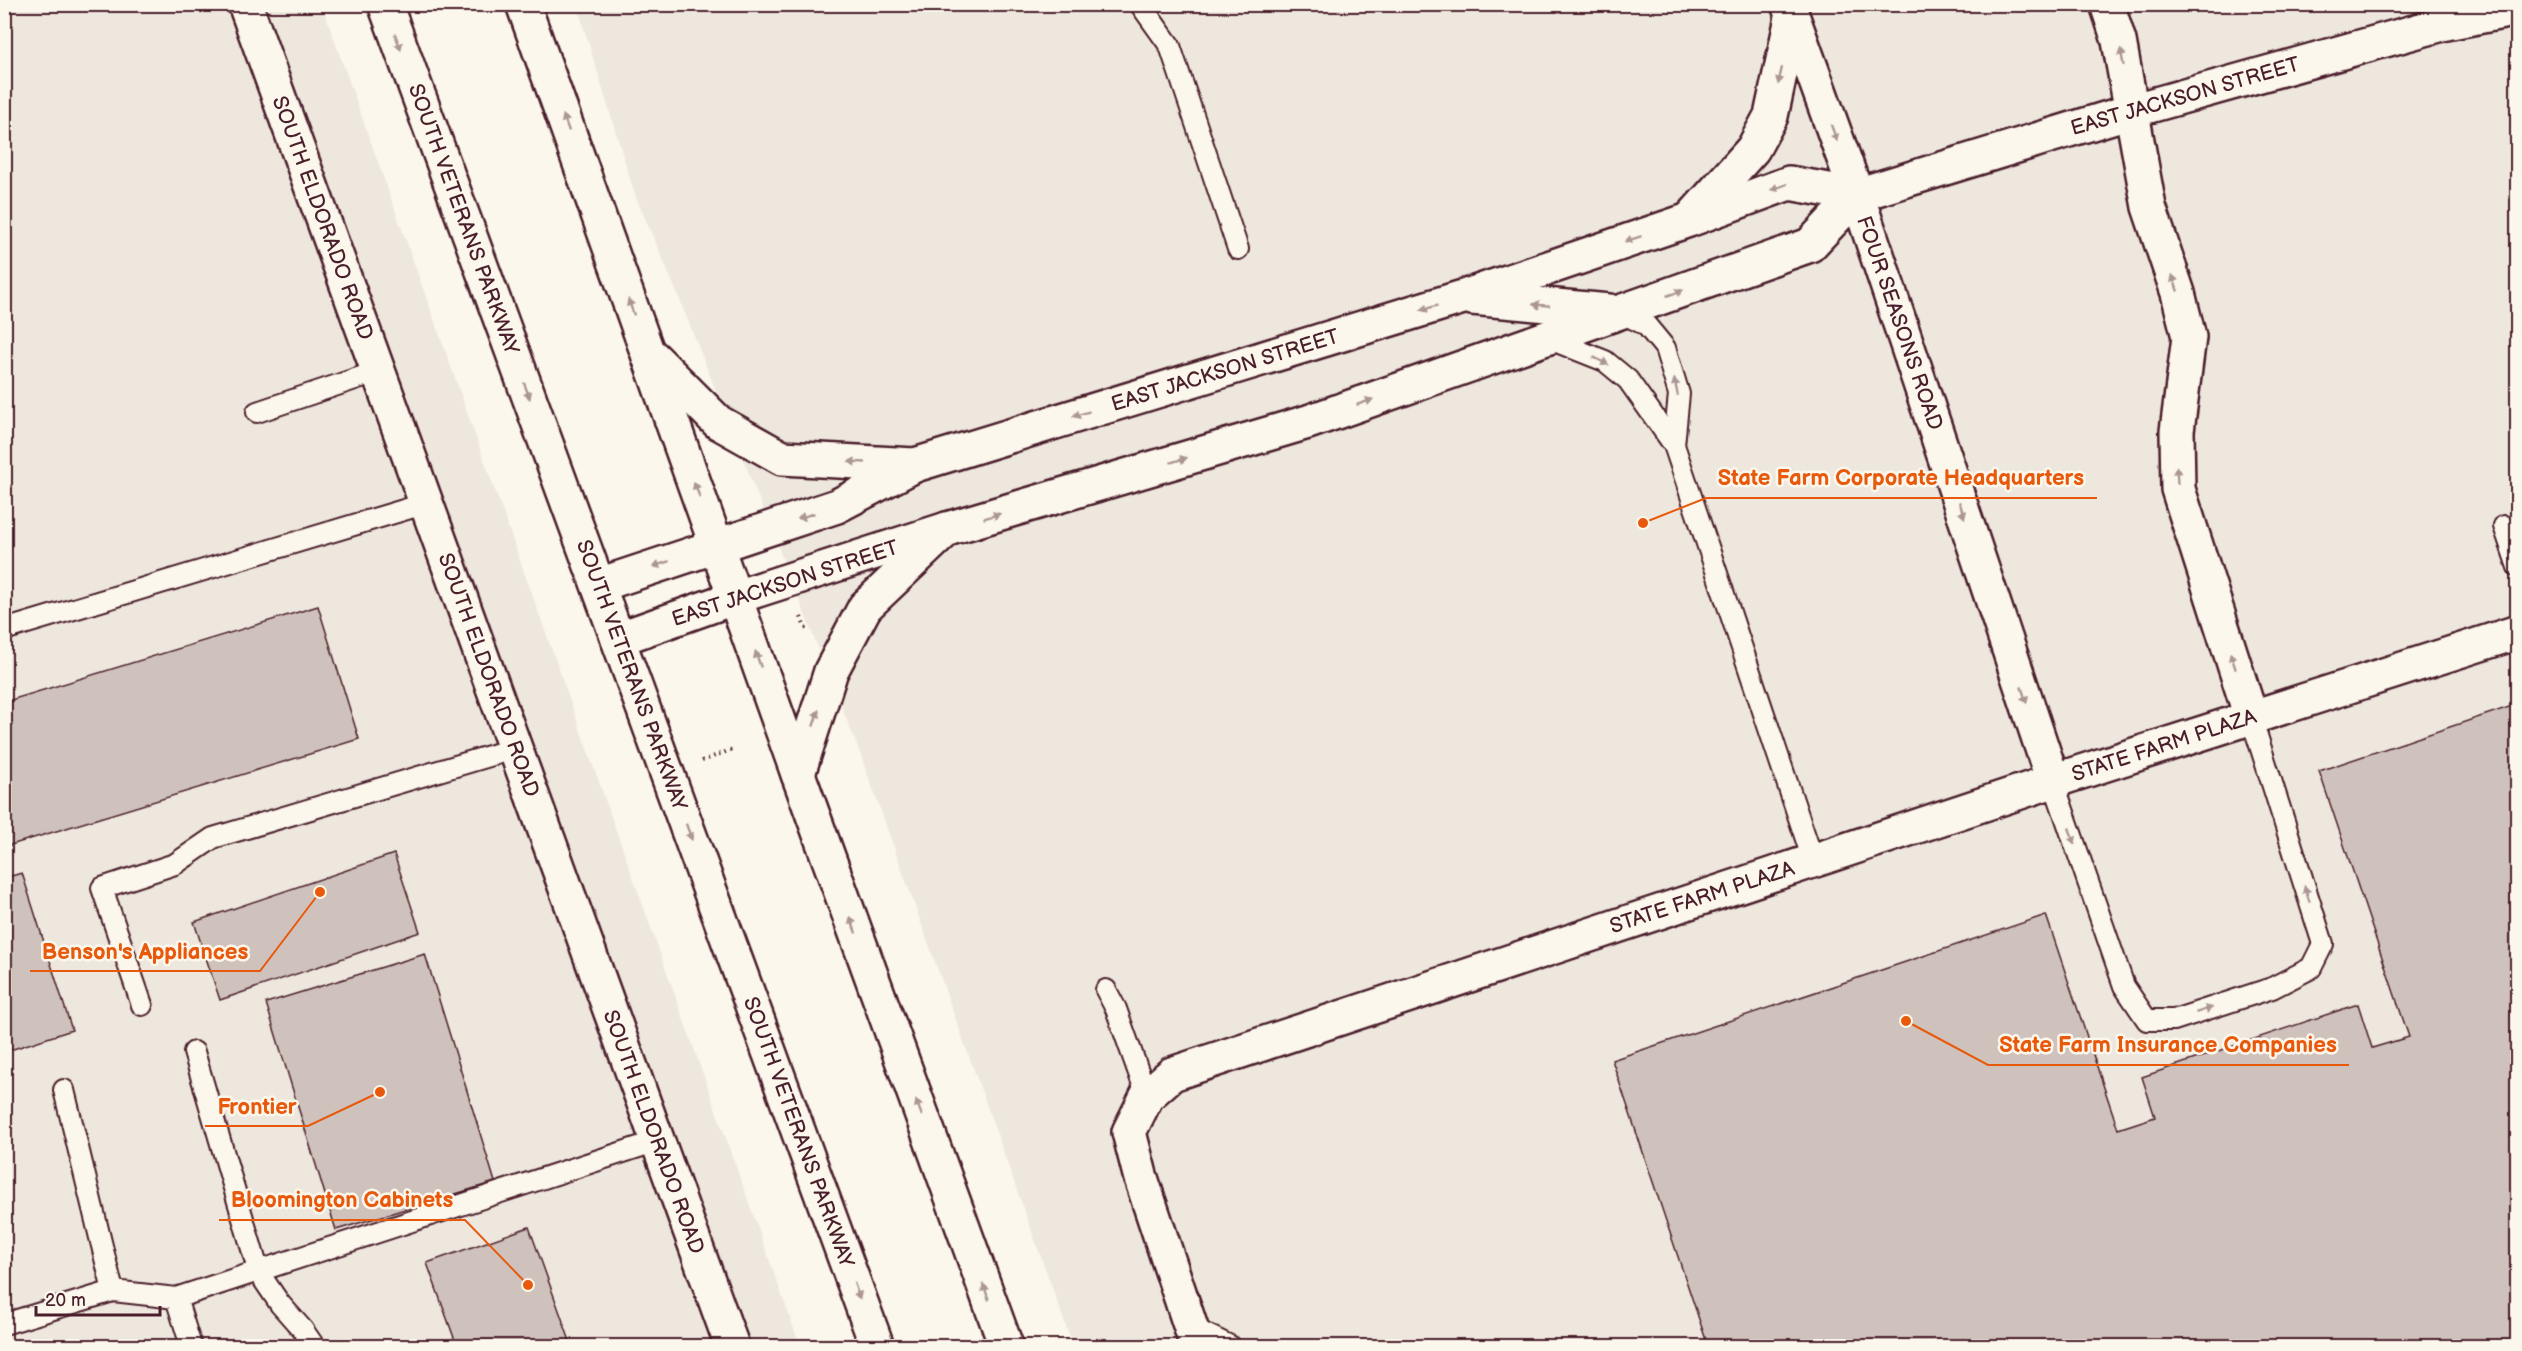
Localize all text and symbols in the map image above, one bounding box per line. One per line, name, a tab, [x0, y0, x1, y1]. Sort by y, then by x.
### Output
one-way arrow	[394, 33, 404, 51]
one-way arrow	[2117, 47, 2126, 66]
street label: EAST JACKSON STREET	[2068, 52, 2303, 141]
one-way arrow	[1774, 66, 1784, 85]
street label: SOUTH VETERANS PARKWAY	[403, 81, 524, 359]
street label: SOUTH ELDORADO ROAD	[267, 93, 378, 344]
one-way arrow	[560, 114, 570, 132]
one-way arrow	[1829, 124, 1839, 142]
one-way arrow	[1770, 182, 1788, 192]
street label: FOUR SEASONS ROAD	[1851, 213, 1948, 433]
one-way arrow	[1624, 234, 1642, 244]
one-way arrow	[2169, 274, 2179, 292]
one-way arrow	[1666, 287, 1684, 297]
one-way arrow	[626, 298, 636, 316]
one-way arrow	[1531, 300, 1550, 310]
one-way arrow	[1420, 304, 1438, 313]
street label: EAST JACKSON STREET	[1108, 324, 1342, 417]
one-way arrow	[1592, 355, 1610, 365]
one-way arrow	[1671, 378, 1680, 397]
one-way arrow	[523, 382, 532, 400]
one-way arrow	[1356, 396, 1374, 406]
one-way arrow	[1072, 410, 1090, 419]
one-way arrow	[1170, 455, 1188, 464]
one-way arrow	[847, 457, 866, 466]
callout: State Farm Corporate Headquarters	[1706, 458, 2097, 498]
text: State Farm Corporate Headquarters	[1718, 465, 2084, 492]
one-way arrow	[2172, 465, 2181, 484]
one-way arrow	[692, 481, 702, 499]
one-way arrow	[1958, 501, 1967, 519]
one-way arrow	[983, 511, 1001, 520]
one-way arrow	[797, 512, 815, 522]
street label: EAST JACKSON STREET	[669, 535, 902, 632]
street label: SOUTH VETERANS PARKWAY	[571, 537, 692, 815]
street label: SOUTH ELDORADO ROAD	[433, 550, 544, 801]
one-way arrow	[652, 560, 670, 569]
one-way arrow	[752, 650, 762, 668]
one-way arrow	[2228, 652, 2237, 670]
one-way arrow	[2019, 686, 2029, 704]
street label: STATE FARM PLAZA	[2069, 704, 2260, 787]
one-way arrow	[812, 709, 821, 727]
one-way arrow	[685, 823, 695, 841]
one-way arrow	[2067, 827, 2077, 845]
street label: STATE FARM PLAZA	[1607, 856, 1798, 939]
one-way arrow	[2302, 885, 2311, 903]
one-way arrow	[847, 916, 857, 934]
callout: Benson's Appliances	[30, 931, 260, 971]
text: Benson's Appliances	[42, 939, 248, 966]
street label: SOUTH VETERANS PARKWAY	[738, 994, 859, 1272]
one-way arrow	[2195, 1005, 2213, 1015]
street label: SOUTH ELDORADO ROAD	[598, 1007, 709, 1258]
callout: State Farm Insurance Companies	[1988, 1025, 2349, 1065]
text: State Farm Insurance Companies	[1999, 1032, 2337, 1059]
callout: Frontier	[205, 1086, 308, 1126]
text: Frontier	[217, 1094, 297, 1121]
one-way arrow	[914, 1099, 924, 1117]
callout: Bloomington Cabinets	[219, 1180, 465, 1220]
text: Bloomington Cabinets	[231, 1187, 453, 1214]
scale bar	[36, 1279, 160, 1317]
one-way arrow	[853, 1282, 862, 1300]
one-way arrow	[980, 1282, 990, 1300]
text: 20 m	[45, 1290, 86, 1311]

